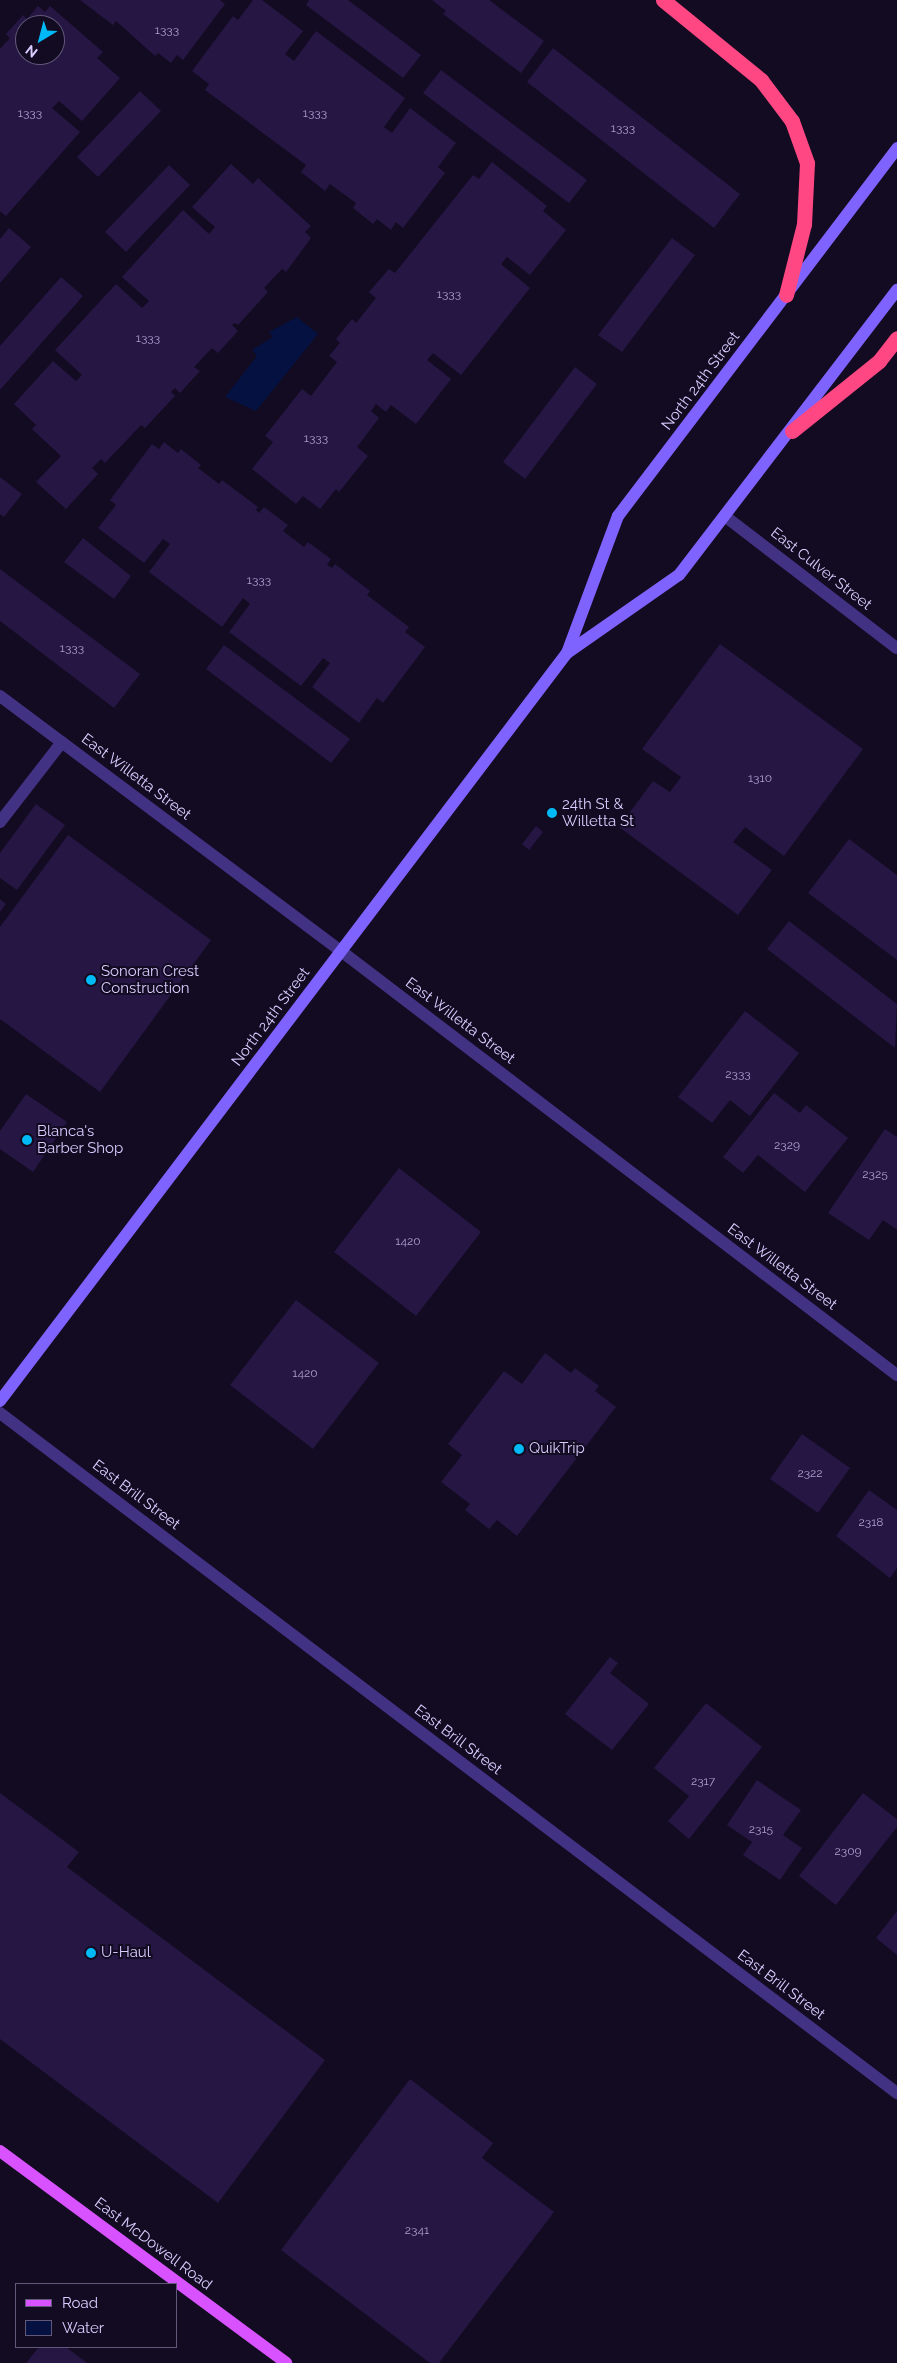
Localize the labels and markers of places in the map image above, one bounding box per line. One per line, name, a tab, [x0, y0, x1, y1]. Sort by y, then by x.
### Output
place label: 24th St & Willetta St	[562, 795, 634, 830]
marker: 24th St & Willetta St	[546, 807, 558, 819]
place label: Sonoran Crest Construction	[101, 962, 199, 997]
marker: Sonoran Crest Construction	[85, 974, 97, 986]
place label: Blanca's Barber Shop	[37, 1122, 124, 1157]
marker: Blanca's Barber Shop	[21, 1134, 33, 1146]
place label: QuikTrip	[529, 1440, 585, 1458]
marker: QuikTrip	[513, 1443, 525, 1455]
place label: U-Haul	[101, 1944, 151, 1962]
marker: U-Haul	[85, 1947, 97, 1959]

